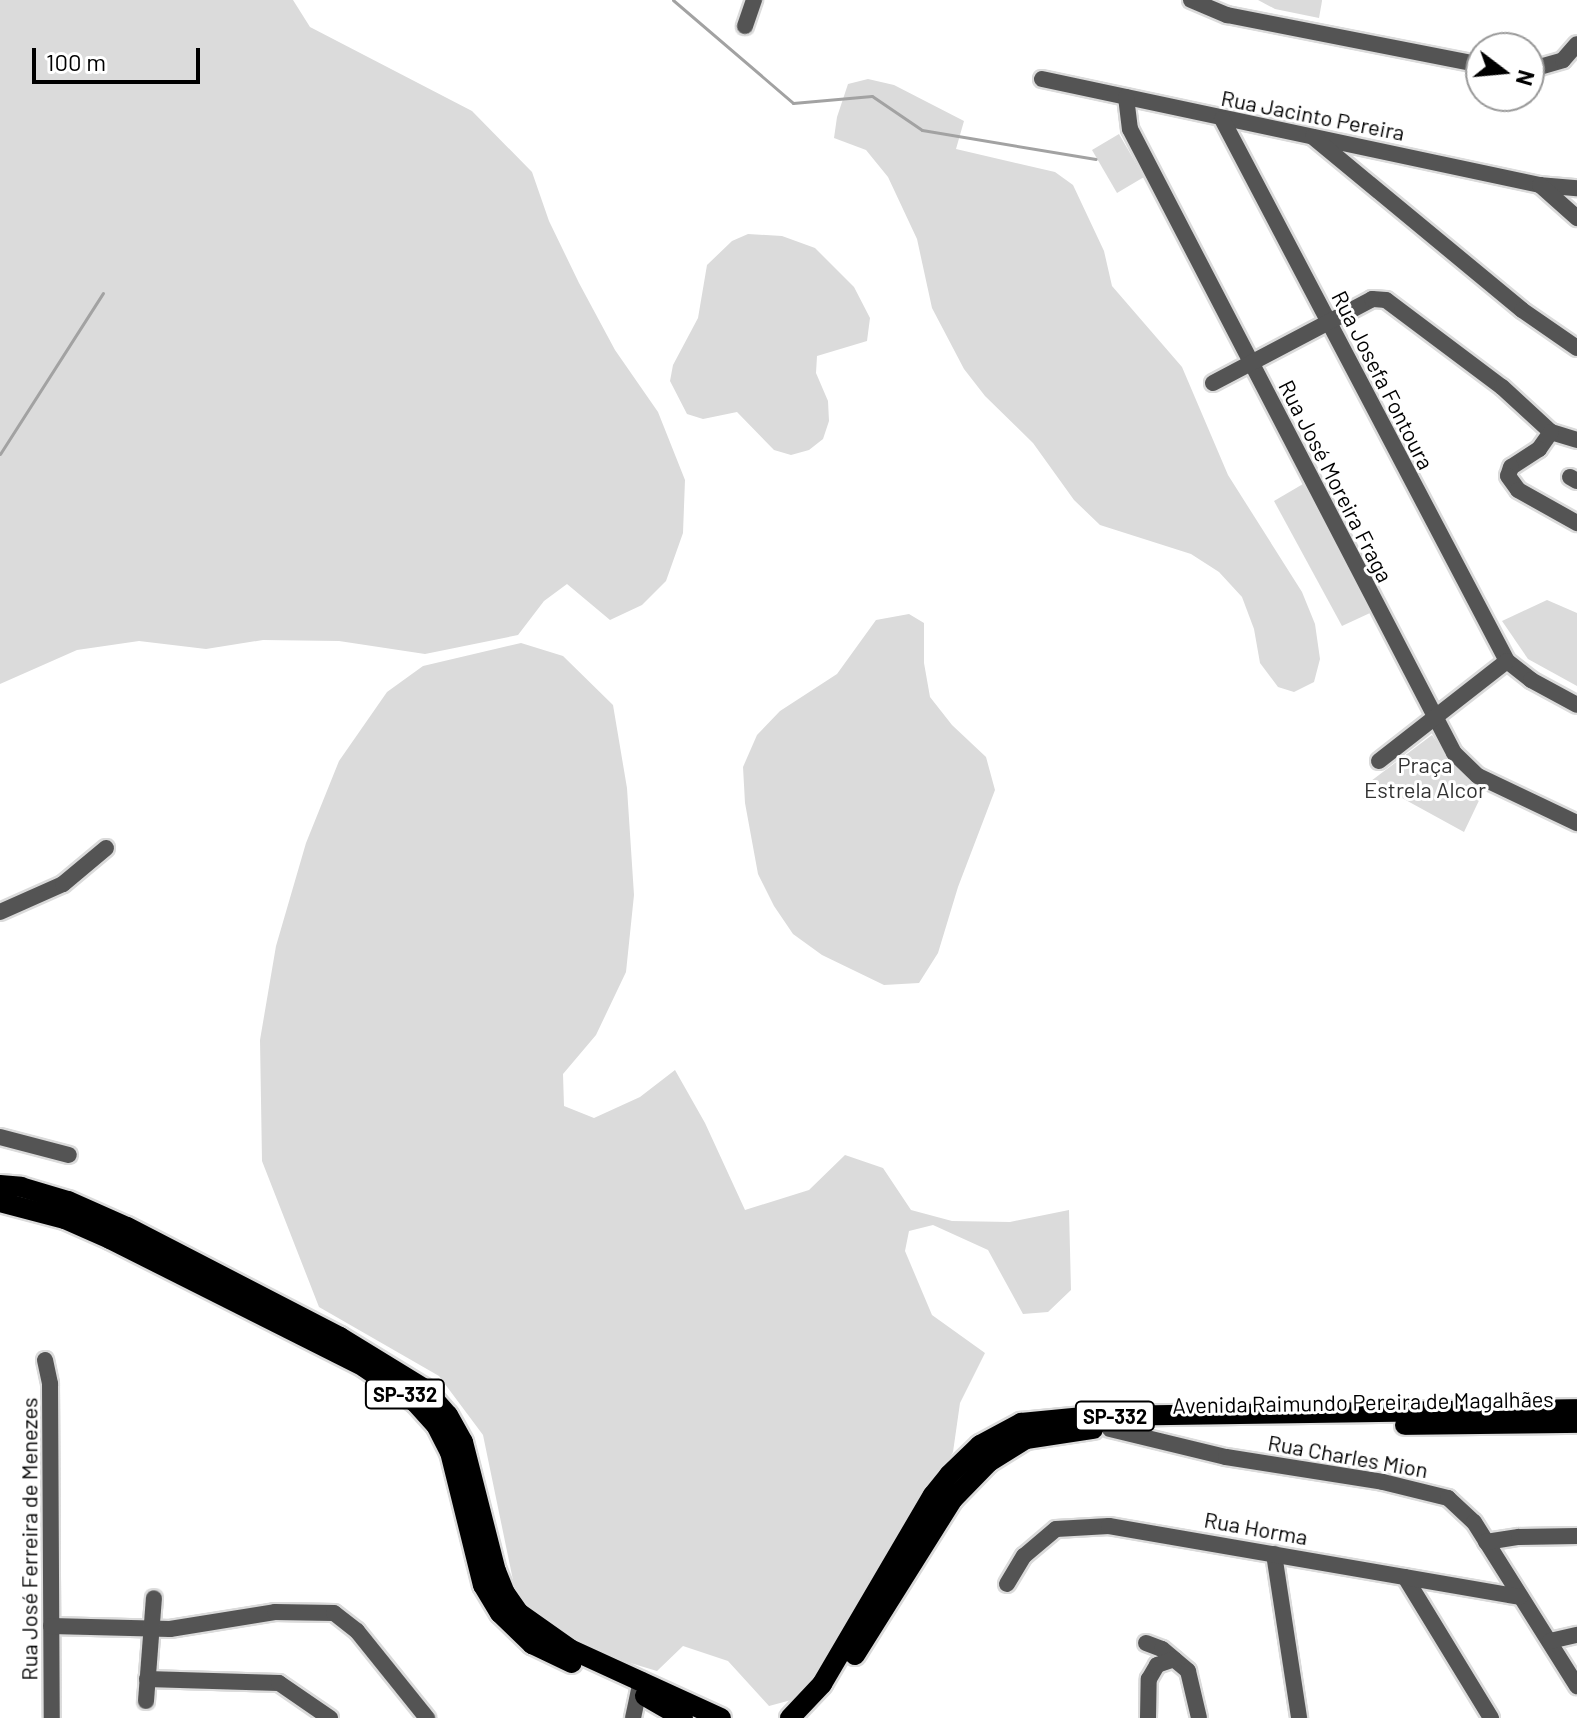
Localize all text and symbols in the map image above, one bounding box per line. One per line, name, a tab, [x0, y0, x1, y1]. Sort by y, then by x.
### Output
scale bar	[36, 32, 204, 82]
north arrow	[1465, 32, 1545, 112]
text: 100 m	[46, 47, 106, 76]
text: N	[1512, 67, 1541, 89]
street label: Rua Jacinto Pereira	[1219, 84, 1407, 146]
street label: Rua Josefa Fontoura	[1327, 286, 1439, 474]
street label: Rua José Moreira Fraga	[1274, 376, 1398, 586]
park label: Praça Estrela Alcor	[1364, 751, 1486, 802]
road number: SP-332	[363, 1378, 447, 1410]
street label: Avenida Raimundo Pereira de Magalhães	[1172, 1385, 1554, 1419]
street label: Rua José Ferreira de Menezes	[16, 1397, 42, 1681]
road number: SP-332	[1073, 1400, 1157, 1432]
street label: Rua Charles Mion	[1266, 1429, 1430, 1483]
street label: Rua Horma	[1202, 1506, 1310, 1550]

